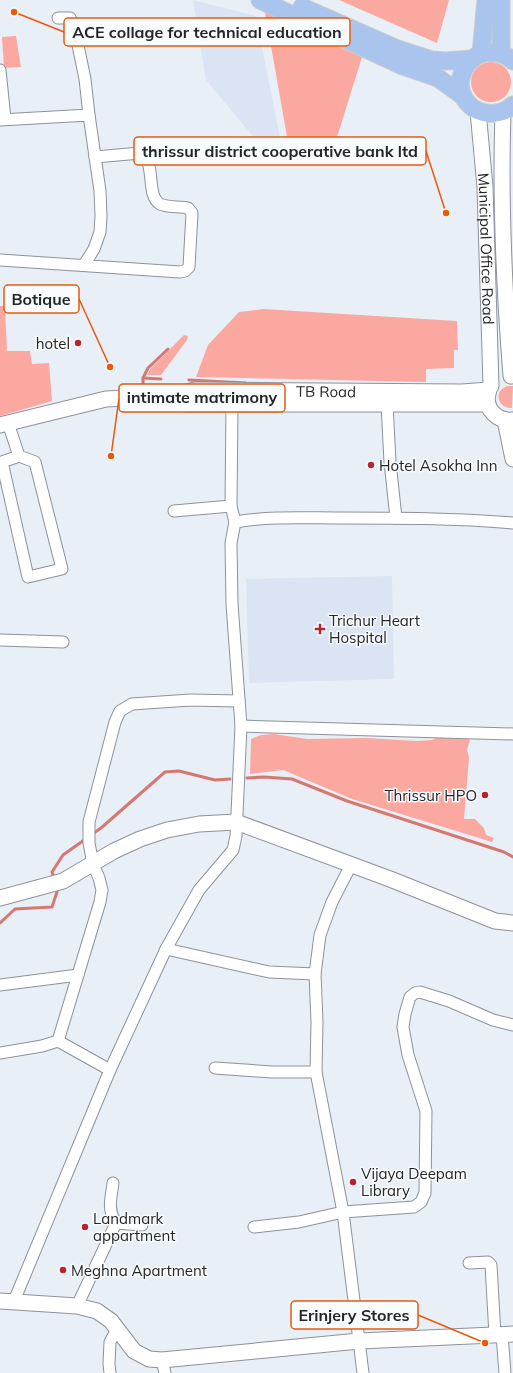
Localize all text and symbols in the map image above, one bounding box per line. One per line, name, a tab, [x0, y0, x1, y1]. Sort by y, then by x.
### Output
callout: ACE collage for technical education	[64, 18, 350, 46]
text: ACE collage for technical education	[72, 22, 342, 42]
callout: thrissur district cooperative bank ltd	[134, 137, 426, 165]
text: thrissur district cooperative bank ltd	[142, 141, 418, 161]
street label: Municipal Office Road	[474, 172, 499, 325]
callout: Botique	[4, 285, 79, 313]
text: Botique	[12, 289, 71, 309]
place label: hotel	[36, 334, 70, 353]
marker: hotel	[73, 338, 83, 348]
street label: TB Road	[296, 381, 356, 401]
callout: intimate matrimony	[119, 384, 285, 412]
text: intimate matrimony	[127, 387, 278, 407]
place label: Hotel Asokha Inn	[379, 456, 498, 475]
marker: Hotel Asokha Inn	[366, 460, 376, 470]
place label: Trichur Heart Hospital	[329, 611, 420, 647]
marker: Trichur Heart Hospital	[314, 623, 326, 635]
place label: Thrissur HPO	[385, 786, 477, 805]
marker: Thrissur HPO	[480, 790, 490, 800]
place label: Vijaya Deepam Library	[361, 1164, 467, 1200]
marker: Vijaya Deepam Library	[348, 1177, 358, 1187]
place label: Landmark appartment	[93, 1209, 175, 1245]
marker: Landmark appartment	[80, 1222, 90, 1232]
place label: Meghna Apartment	[71, 1261, 207, 1280]
marker: Meghna Apartment	[58, 1265, 68, 1275]
callout: Erinjery Stores	[291, 1301, 418, 1329]
text: Erinjery Stores	[298, 1305, 410, 1325]

